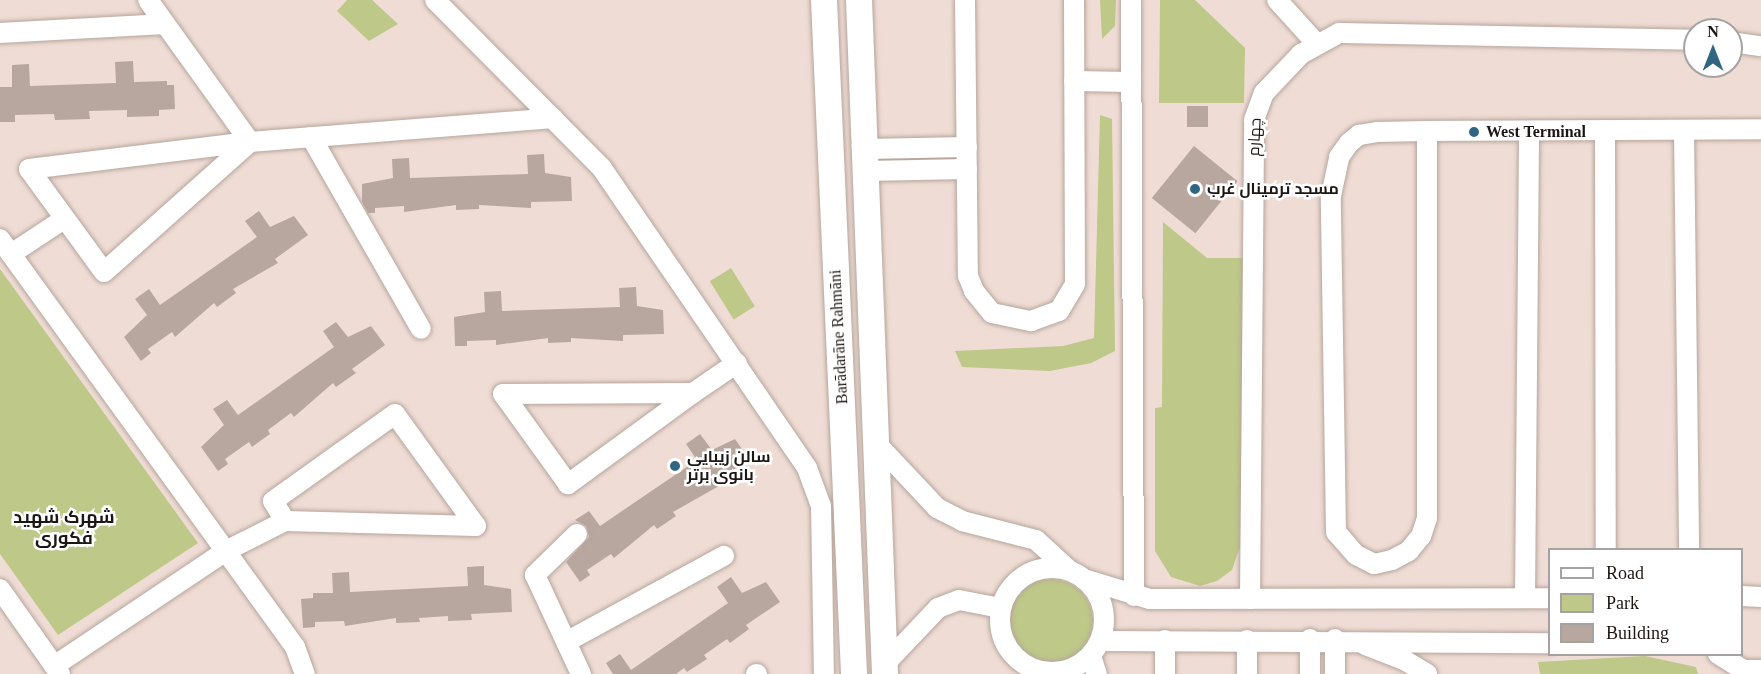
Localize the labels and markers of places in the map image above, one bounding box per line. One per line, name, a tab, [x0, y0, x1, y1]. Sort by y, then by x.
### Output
place label: West Terminal	[1486, 122, 1586, 142]
marker: West Terminal	[1467, 125, 1481, 139]
place label: مسجد ترمینال غرب	[1207, 179, 1339, 199]
marker: مسجد ترمینال غرب	[1188, 182, 1202, 196]
place label: سالن زیبایی بانوی برتر	[687, 447, 770, 485]
marker: سالن زیبایی بانوی برتر	[668, 459, 682, 473]

